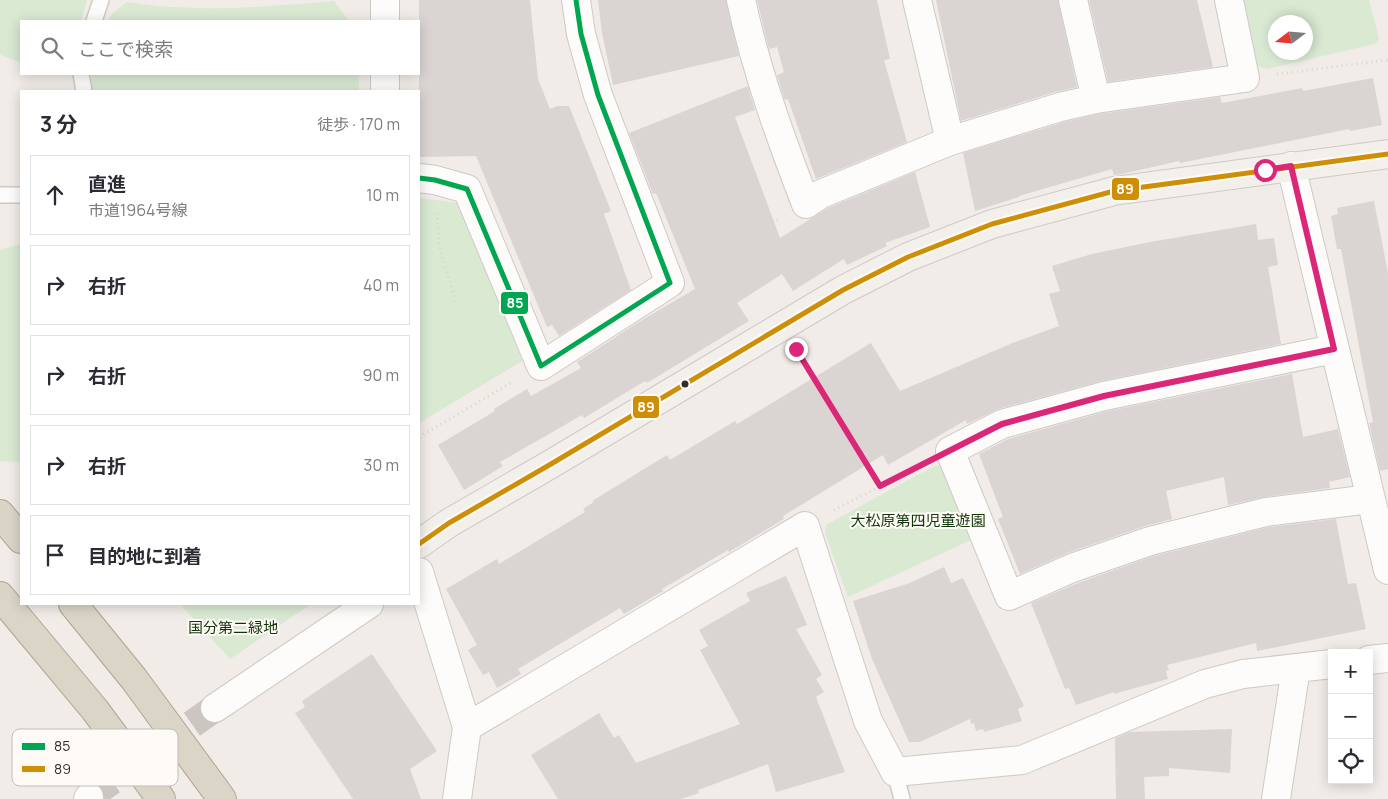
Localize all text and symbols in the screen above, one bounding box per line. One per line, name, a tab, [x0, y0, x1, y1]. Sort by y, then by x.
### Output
north arrow	[1268, 15, 1313, 60]
search box	[20, 20, 420, 75]
icon: search	[38, 34, 66, 62]
text: ここで検索	[78, 36, 173, 62]
text: 3 分	[40, 110, 77, 138]
text: 徒歩 · 170 m	[317, 113, 400, 135]
route start	[1254, 159, 1277, 182]
text: 直進	[88, 171, 126, 197]
line badge: 89	[1111, 177, 1140, 201]
text: 89	[1116, 179, 1134, 198]
icon: ahead	[41, 181, 69, 209]
text: 10 m	[366, 184, 399, 206]
text: 市道1964号線	[88, 199, 188, 221]
icon: right	[41, 271, 69, 299]
text: 右折	[88, 273, 126, 299]
text: 40 m	[363, 274, 399, 296]
line badge: 85	[500, 291, 529, 315]
text: 85	[507, 293, 523, 312]
route end	[785, 338, 808, 361]
icon: right	[41, 361, 69, 389]
text: 右折	[88, 363, 126, 389]
text: 90 m	[363, 364, 399, 386]
unlabelled marker	[680, 379, 690, 389]
line badge: 89	[632, 395, 660, 419]
text: 89	[637, 397, 655, 416]
icon: right	[41, 451, 69, 479]
text: 右折	[88, 453, 126, 479]
text: 30 m	[364, 454, 399, 476]
park label: 大松原第四児童遊園	[850, 510, 986, 531]
icon: arrive	[41, 541, 69, 569]
text: 目的地に到着	[88, 543, 202, 569]
park label: 国分第二緑地	[188, 617, 278, 638]
map controls	[1328, 649, 1373, 784]
button: +	[1328, 649, 1373, 694]
button: −	[1328, 694, 1373, 739]
legend	[12, 729, 178, 786]
text: 85	[54, 736, 70, 755]
button: locate	[1328, 739, 1373, 784]
text: 89	[54, 759, 71, 778]

